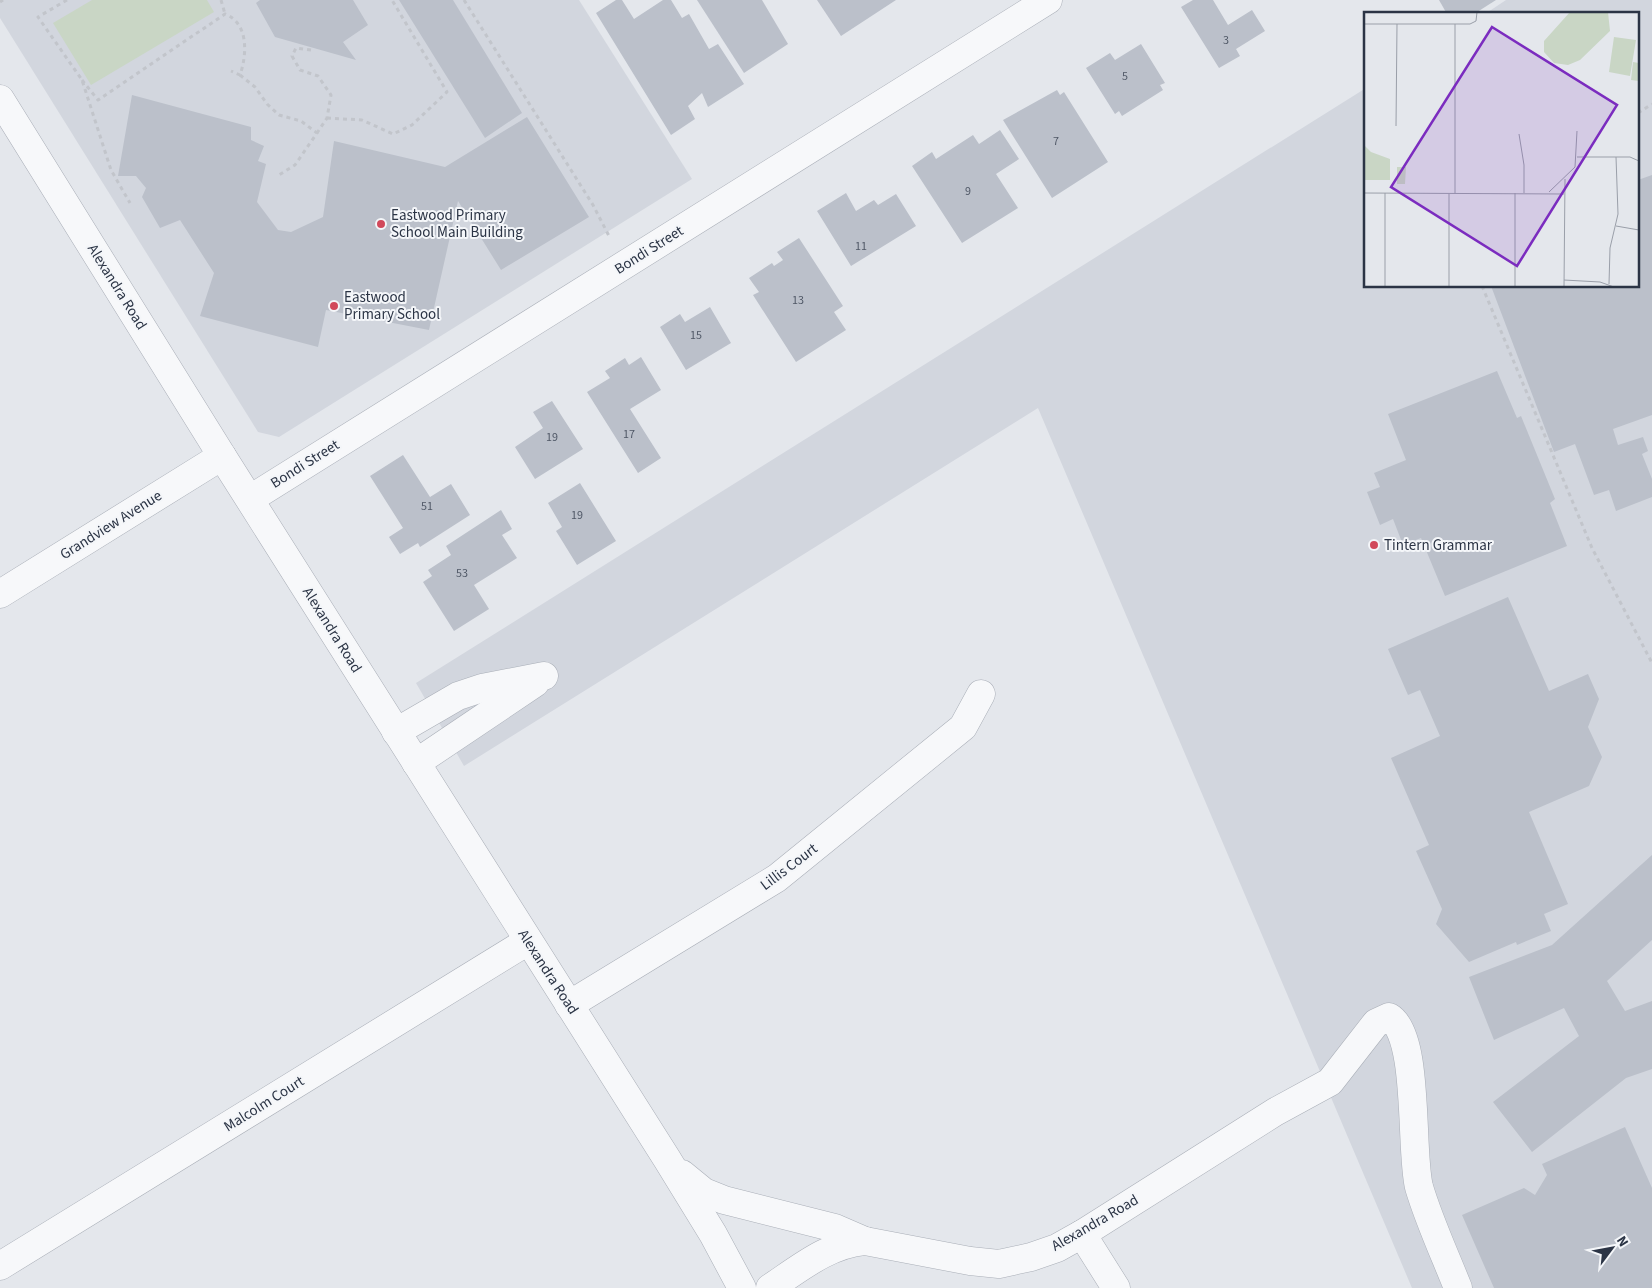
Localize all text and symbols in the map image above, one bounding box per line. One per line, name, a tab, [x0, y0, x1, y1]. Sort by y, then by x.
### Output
inset map	[1364, 12, 1640, 288]
house number: 3	[1223, 32, 1229, 49]
house number: 5	[1122, 68, 1128, 85]
house number: 7	[1053, 133, 1059, 150]
house number: 9	[965, 183, 971, 200]
place label: Eastwood Primary School Main Building	[391, 205, 523, 243]
marker: Eastwood Primary School Main Building	[375, 218, 387, 230]
street label: Bondi Street	[610, 220, 688, 280]
house number: 11	[855, 238, 867, 255]
street label: Alexandra Road	[82, 240, 152, 334]
place label: Eastwood Primary School	[344, 287, 440, 325]
house number: 13	[792, 292, 804, 309]
marker: Eastwood Primary School	[328, 300, 340, 312]
house number: 15	[690, 327, 702, 344]
house number: 17	[623, 426, 635, 443]
house number: 19	[546, 429, 558, 446]
street label: Bondi Street	[266, 434, 344, 494]
street label: Grandview Avenue	[56, 485, 166, 565]
house number: 51	[421, 498, 433, 515]
house number: 19	[571, 507, 583, 524]
place label: Tintern Grammar	[1384, 535, 1493, 556]
marker: Tintern Grammar	[1368, 539, 1380, 551]
house number: 53	[456, 565, 468, 582]
street label: Alexandra Road	[297, 583, 367, 677]
street label: Lillis Court	[756, 839, 822, 895]
street label: Alexandra Road	[513, 925, 583, 1019]
street label: Malcolm Court	[220, 1071, 308, 1137]
street label: Alexandra Road	[1048, 1190, 1142, 1256]
north arrow	[1587, 1223, 1637, 1273]
text: N	[1611, 1232, 1633, 1251]

